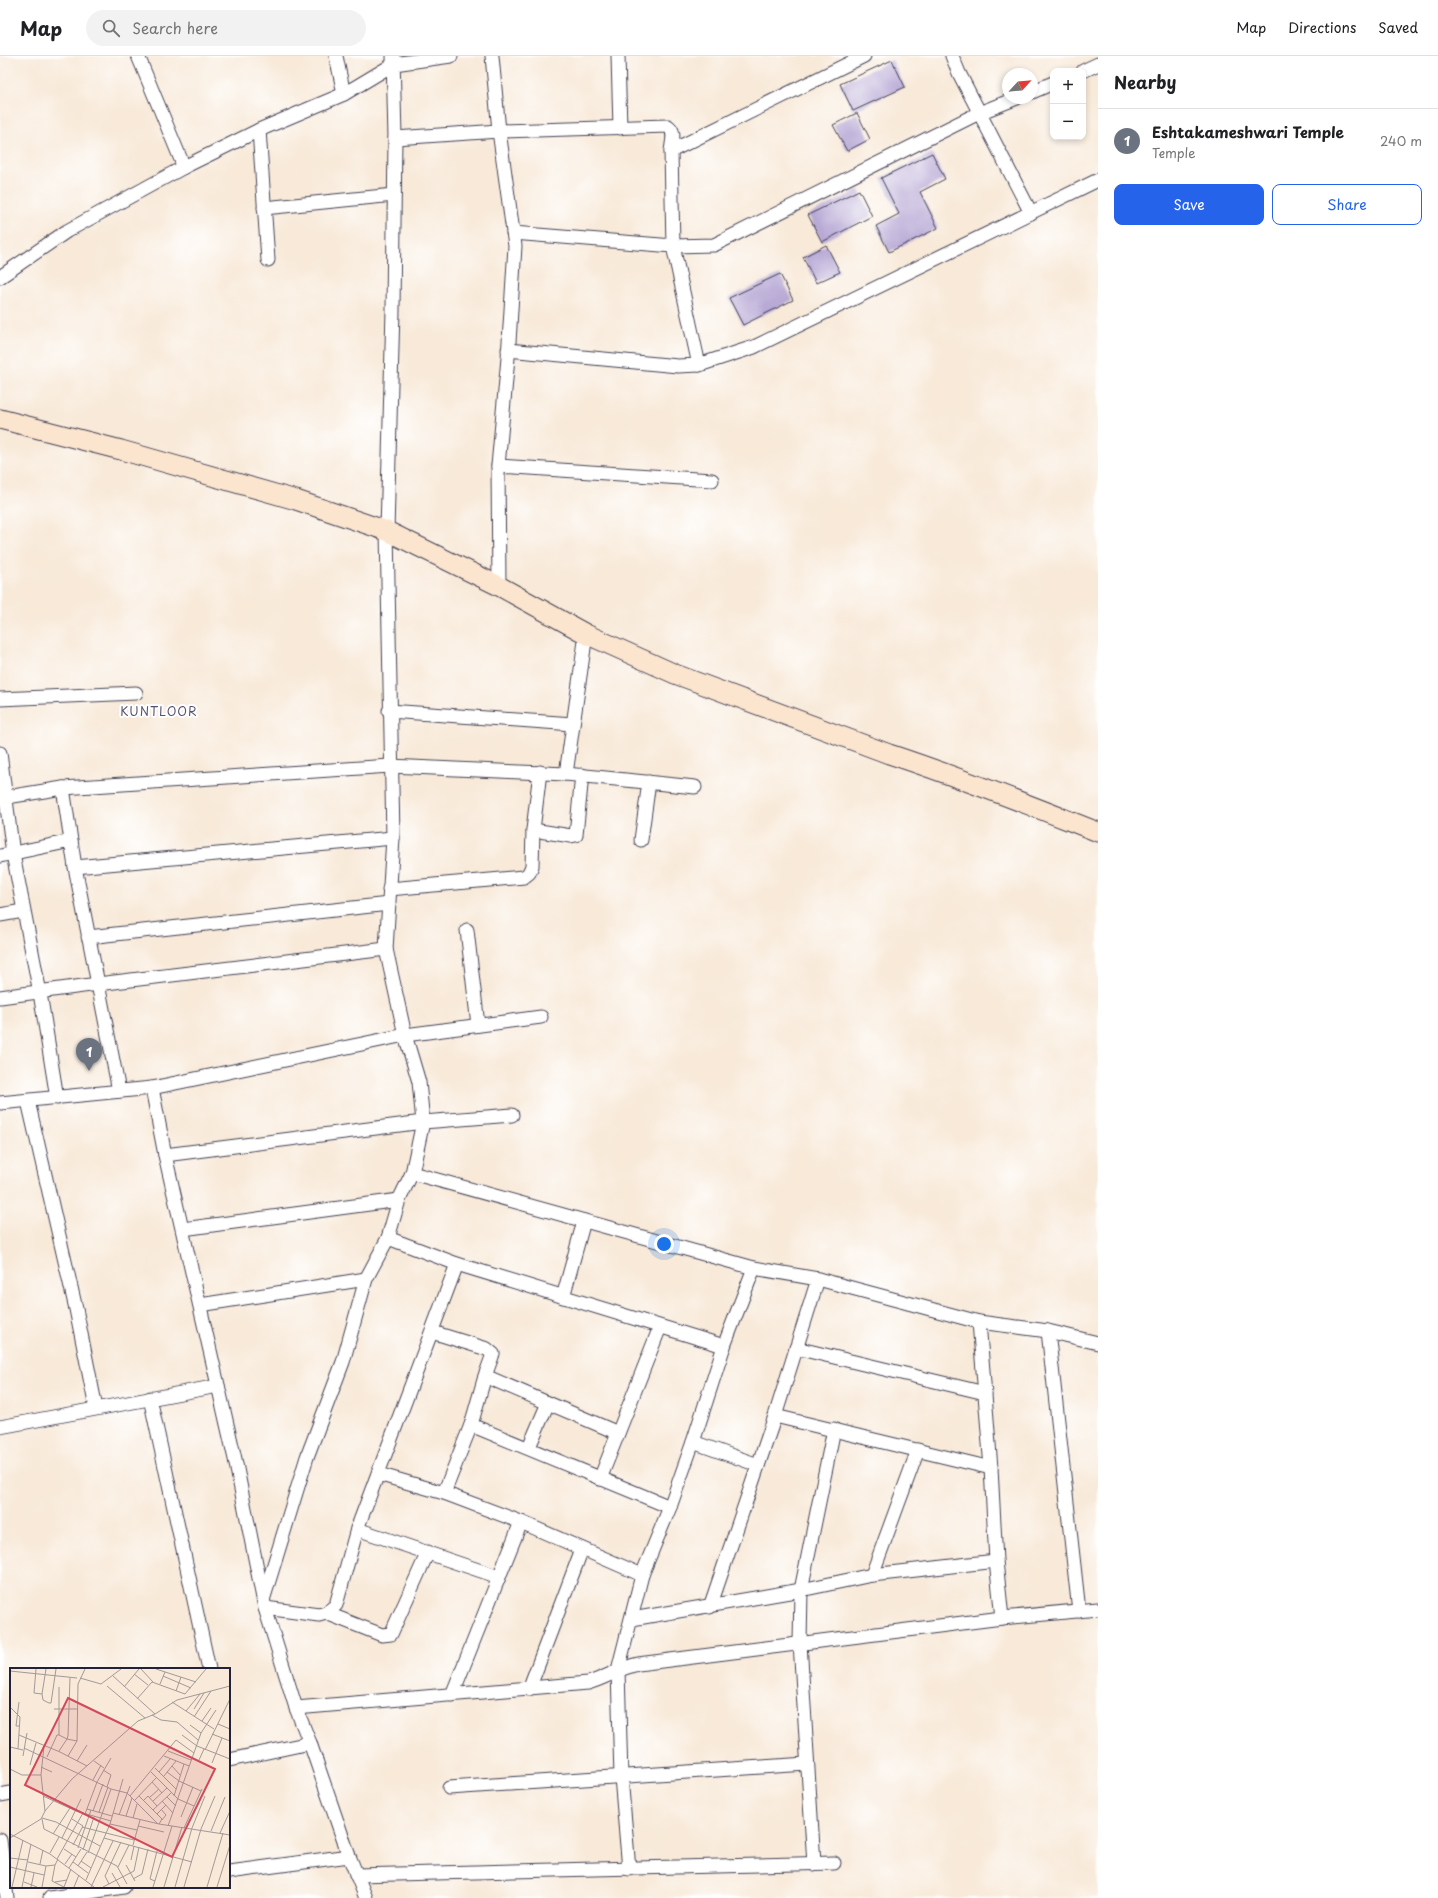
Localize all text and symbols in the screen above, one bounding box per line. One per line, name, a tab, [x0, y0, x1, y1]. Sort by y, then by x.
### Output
search box	[86, 10, 366, 46]
text: Map	[20, 14, 62, 42]
text: Search here	[132, 16, 218, 39]
icon: search	[100, 17, 122, 39]
text: Map	[1236, 17, 1266, 38]
text: Directions	[1288, 17, 1356, 38]
text: Saved	[1378, 17, 1418, 38]
north arrow	[1002, 68, 1038, 104]
map controls	[1050, 68, 1086, 140]
button: +	[1050, 68, 1086, 104]
text: Nearby	[1114, 69, 1176, 95]
button: −	[1050, 104, 1086, 140]
text: Eshtakameshwari Temple	[1152, 120, 1344, 143]
text: 1	[1124, 131, 1130, 150]
text: 240 m	[1380, 131, 1422, 150]
text: Temple	[1152, 143, 1195, 162]
button: Save	[1114, 184, 1264, 225]
button: Share	[1272, 184, 1422, 225]
district label: KUNTLOOR	[120, 702, 198, 720]
pin: 1	[76, 1038, 102, 1071]
your location	[654, 1234, 674, 1254]
inset map	[10, 1668, 230, 1888]

